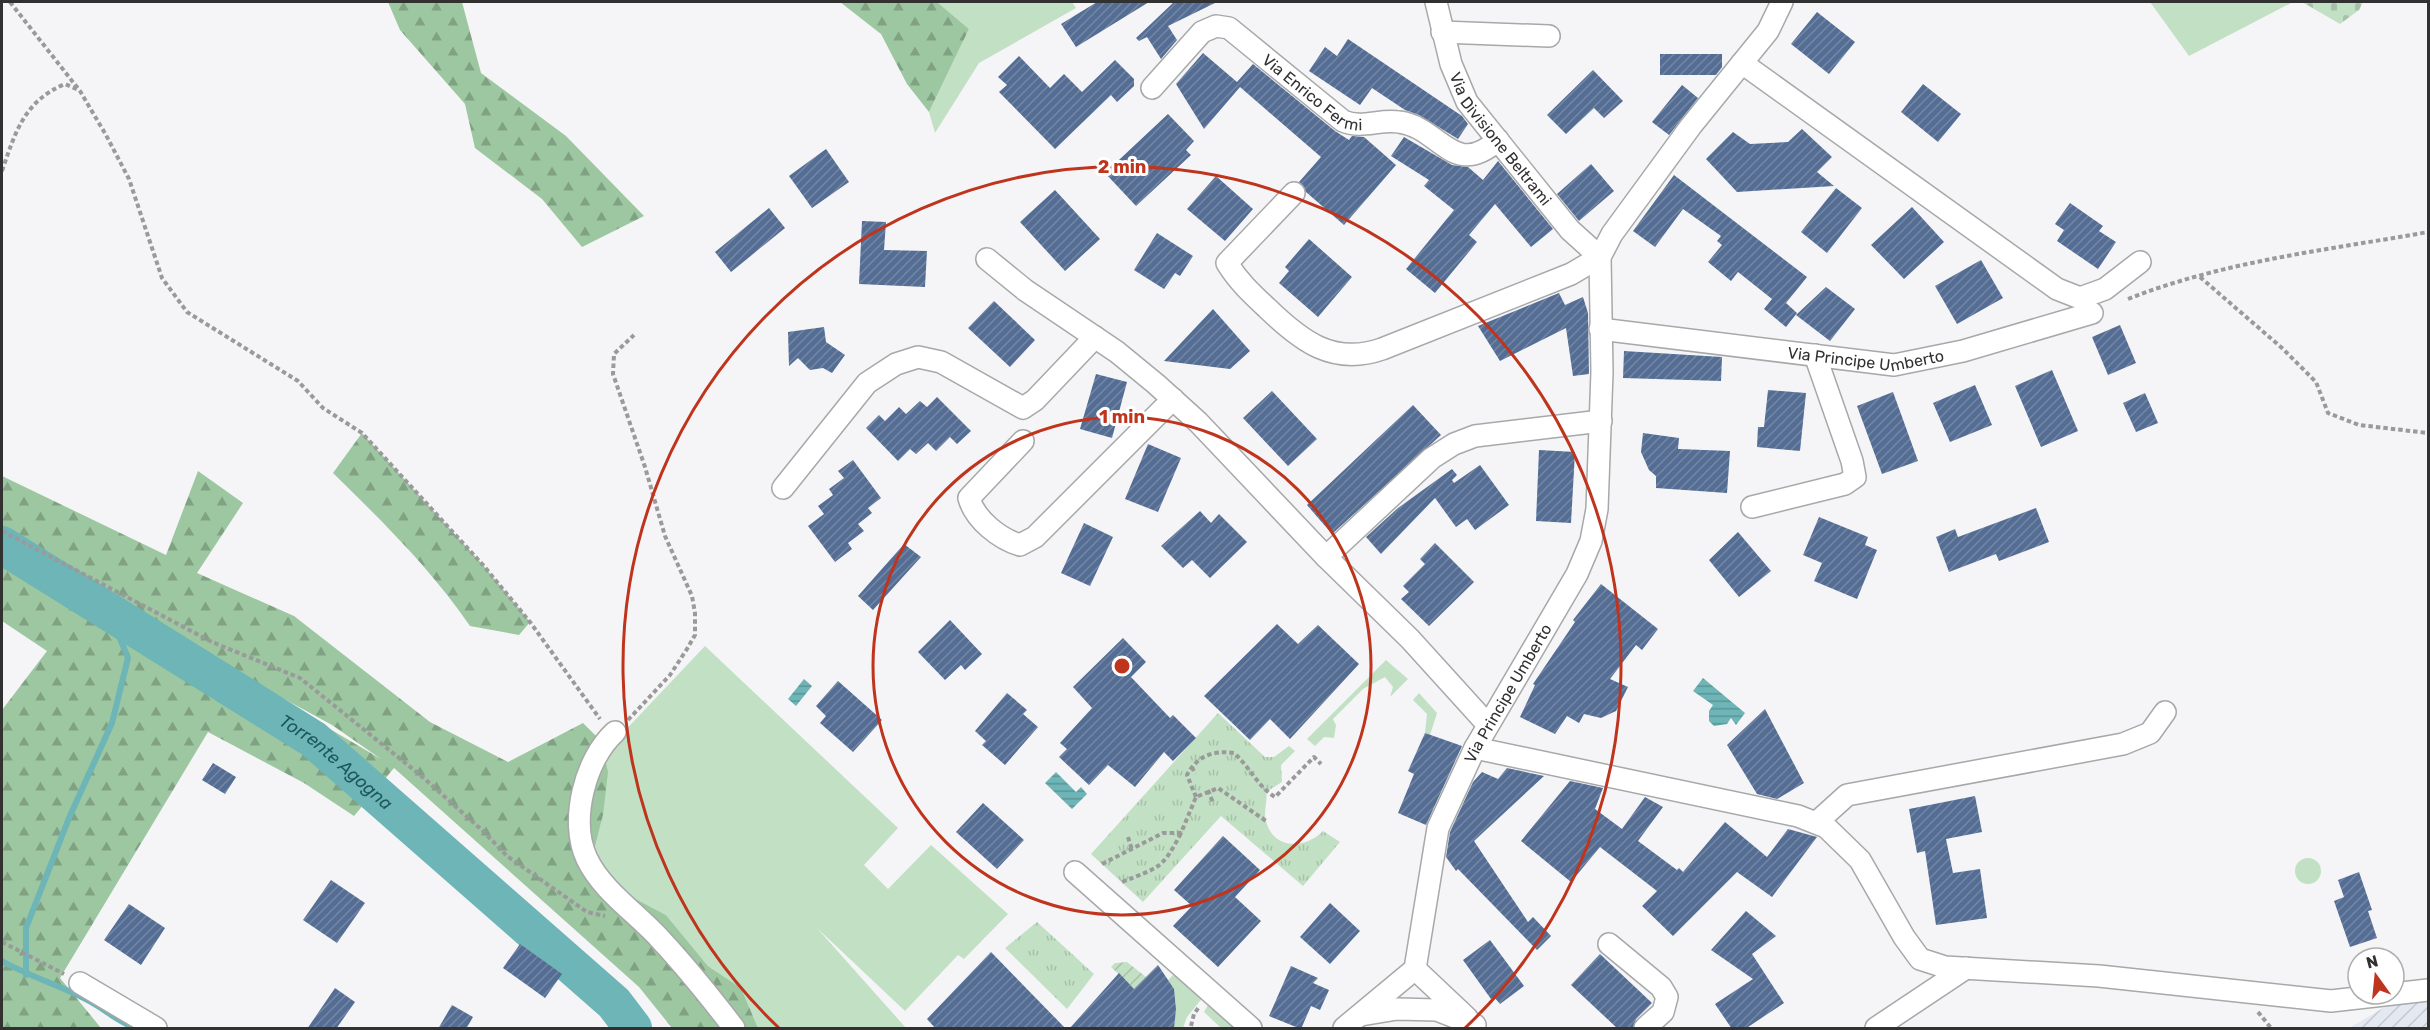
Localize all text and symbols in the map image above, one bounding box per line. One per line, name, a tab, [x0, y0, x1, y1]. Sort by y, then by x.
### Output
street label: Via Enrico Fermi	[1258, 50, 1363, 135]
street label: Via Divisione Beltrami	[1445, 69, 1555, 209]
text: 2 min	[1098, 156, 1146, 178]
street label: Via Principe Umberto	[1787, 343, 1946, 376]
text: 1 min	[1099, 406, 1145, 428]
street label: Via Principe Umberto	[1460, 620, 1556, 766]
centre of rings	[1112, 656, 1132, 676]
water label: Torrente Agogna	[275, 710, 398, 815]
north arrow	[2346, 946, 2406, 1006]
text: N	[2364, 951, 2380, 973]

